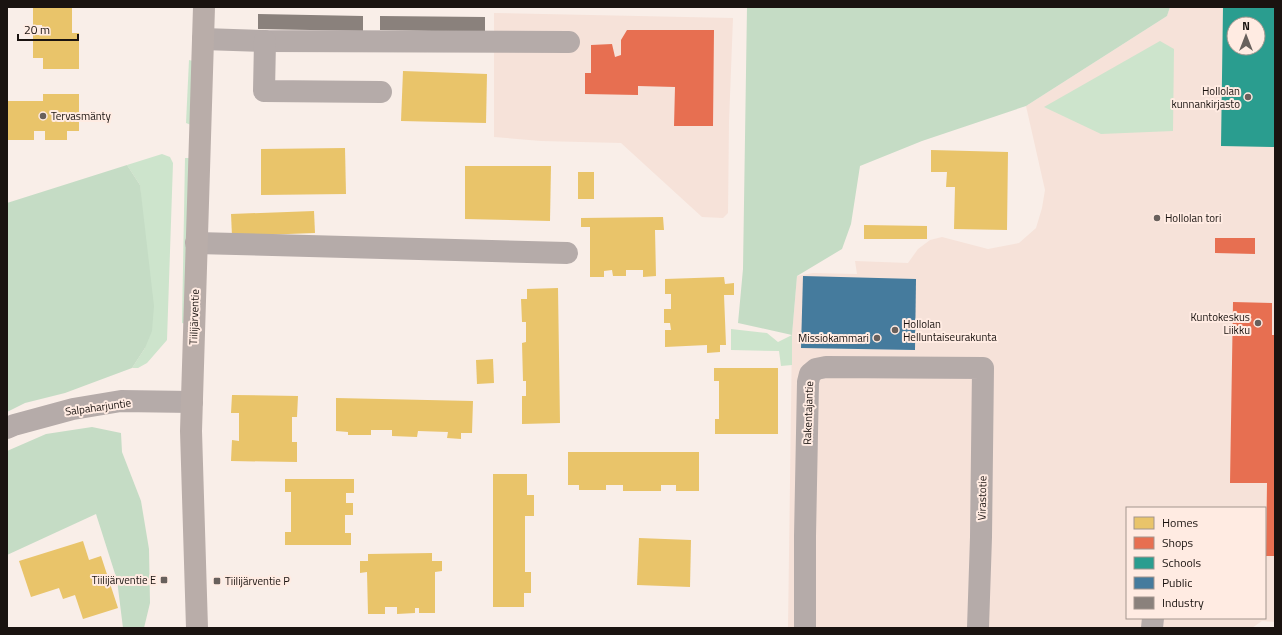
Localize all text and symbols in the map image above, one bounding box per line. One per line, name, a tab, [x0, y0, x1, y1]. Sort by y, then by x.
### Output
scale bar	[18, 16, 78, 42]
north arrow	[1226, 16, 1266, 56]
text: N	[1242, 18, 1250, 34]
text: 20 m	[24, 20, 50, 39]
place label: Hollolan kunnankirjasto	[1171, 83, 1240, 112]
marker: Hollolan kunnankirjasto	[1243, 92, 1253, 102]
place label: Tervasmänty	[51, 108, 111, 124]
marker: Tervasmänty	[38, 111, 48, 121]
place label: Hollolan tori	[1165, 210, 1221, 226]
marker: Hollolan tori	[1152, 213, 1162, 223]
street label: Tiilijärventie	[185, 288, 203, 345]
place label: Kuntokeskus Liikku	[1190, 309, 1250, 338]
place label: Hollolan Helluntaiseurakunta	[903, 316, 997, 345]
marker: Kuntokeskus Liikku	[1253, 318, 1263, 328]
marker: Hollolan Helluntaiseurakunta	[890, 325, 900, 335]
place label: Missiokammari	[798, 330, 869, 346]
marker: Missiokammari	[872, 333, 882, 343]
street label: Rakentajantie	[799, 380, 817, 445]
street label: Salpaharjuntie	[64, 394, 132, 420]
street label: Virastotie	[974, 475, 990, 520]
legend	[1126, 507, 1266, 619]
text: Homes	[1162, 513, 1198, 532]
text: Shops	[1162, 533, 1194, 552]
text: Schools	[1162, 553, 1202, 572]
place label: Tiilijärventie E	[92, 572, 156, 588]
place label: Tiilijärventie P	[225, 573, 290, 589]
text: Public	[1162, 573, 1192, 592]
marker: Tiilijärventie E	[159, 575, 169, 585]
marker: Tiilijärventie P	[212, 576, 222, 586]
text: Industry	[1162, 593, 1204, 612]

